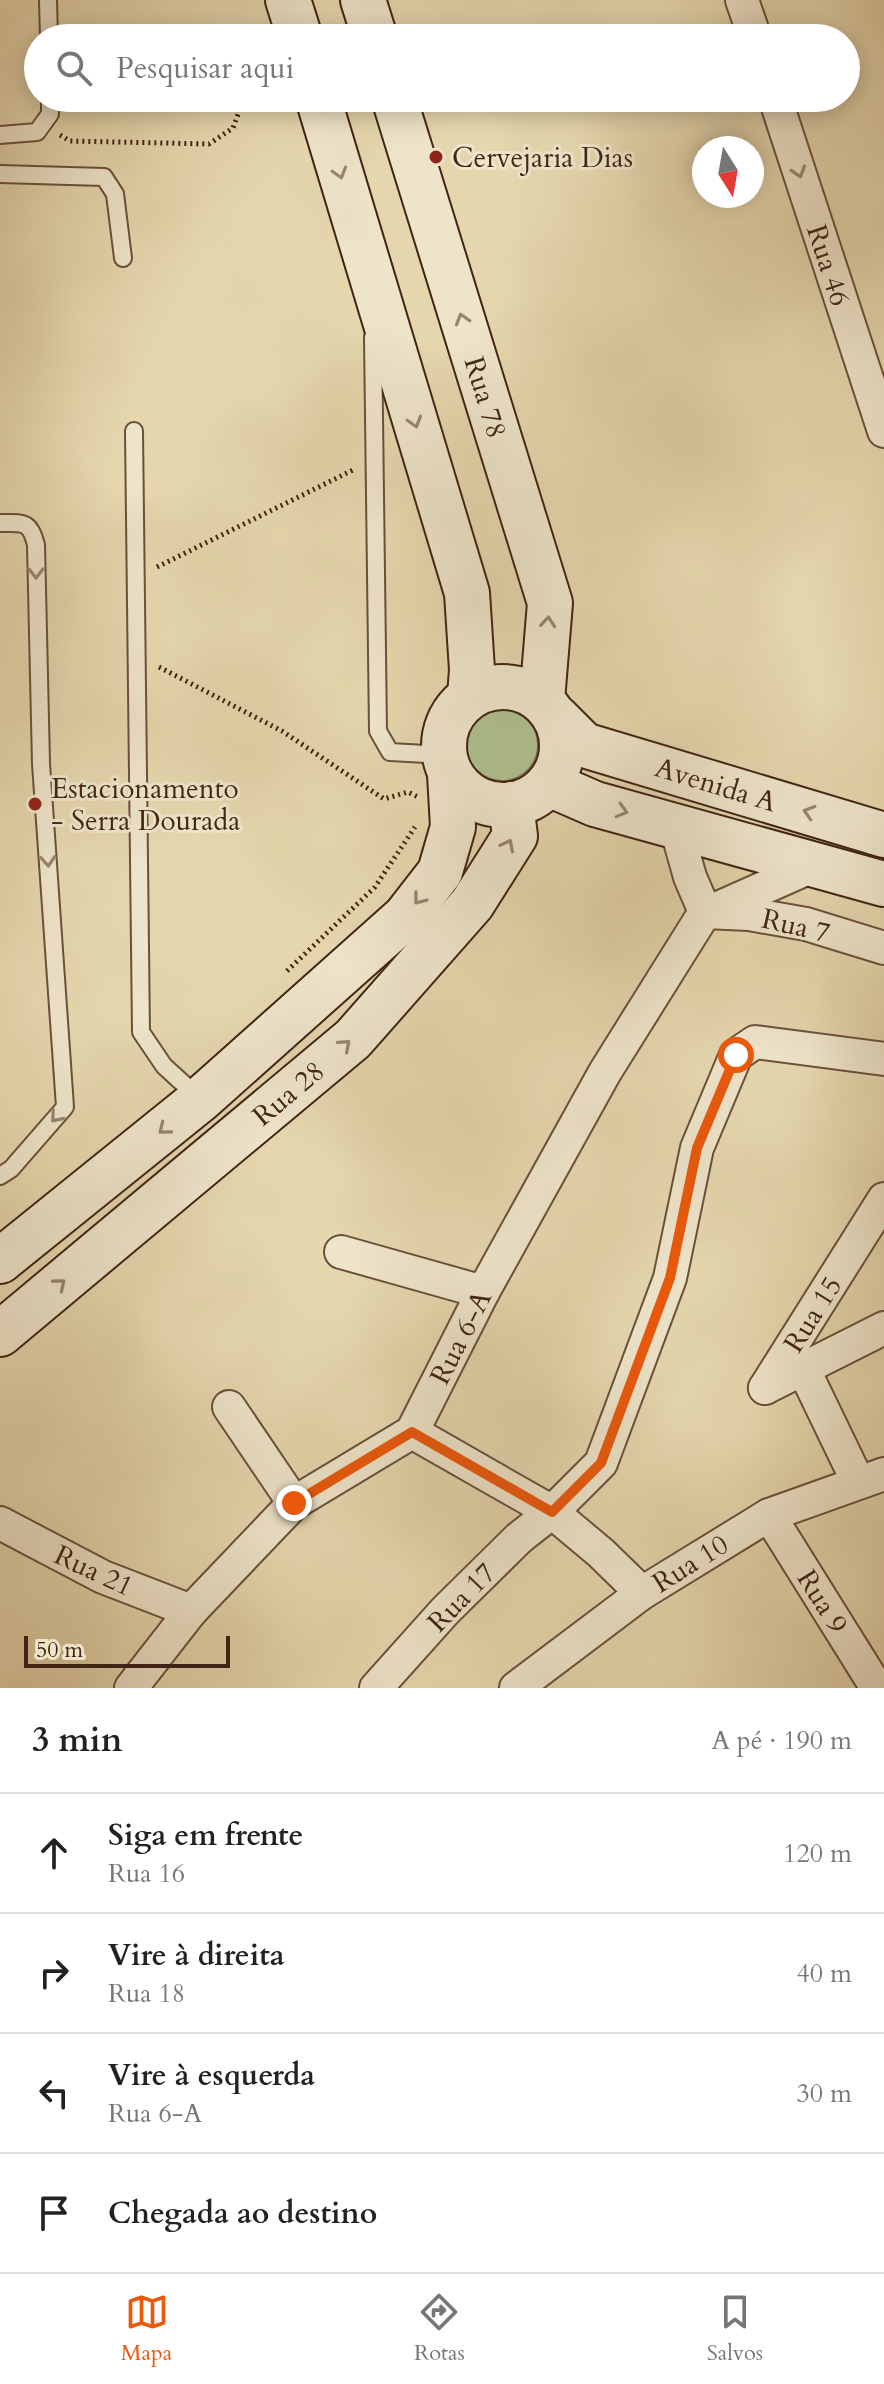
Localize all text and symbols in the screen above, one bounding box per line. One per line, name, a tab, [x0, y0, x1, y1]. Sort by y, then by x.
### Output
search box	[24, 24, 860, 112]
icon: search	[52, 46, 96, 90]
text: Pesquisar aqui	[116, 48, 294, 89]
north arrow	[692, 136, 764, 208]
place label: Cervejaria Dias	[452, 139, 633, 177]
marker: Cervejaria Dias	[427, 148, 445, 166]
one-way arrow	[331, 165, 347, 179]
one-way arrow	[790, 165, 806, 178]
street label: Rua 46	[797, 220, 859, 311]
one-way arrow	[456, 313, 472, 327]
street label: Rua 78	[455, 352, 515, 443]
one-way arrow	[406, 414, 422, 428]
one-way arrow	[28, 567, 45, 580]
one-way arrow	[539, 615, 556, 628]
street label: Avenida A	[650, 749, 781, 821]
place label: Estacionamento - Serra Dourada	[51, 770, 240, 840]
marker: Estacionamento - Serra Dourada	[26, 795, 44, 813]
one-way arrow	[614, 802, 628, 819]
one-way arrow	[803, 805, 817, 821]
one-way arrow	[498, 838, 514, 853]
one-way arrow	[39, 855, 56, 868]
one-way arrow	[415, 890, 429, 905]
street label: Rua 7	[758, 900, 834, 952]
route start	[718, 1037, 754, 1073]
one-way arrow	[335, 1040, 350, 1055]
street label: Rua 28	[245, 1053, 333, 1135]
one-way arrow	[51, 1107, 66, 1122]
one-way arrow	[158, 1119, 173, 1133]
street label: Rua 15	[775, 1269, 851, 1360]
one-way arrow	[50, 1279, 65, 1294]
street label: Rua 6-A	[421, 1284, 501, 1391]
route end	[276, 1485, 312, 1521]
street label: Rua 10	[645, 1526, 736, 1602]
street label: Rua 21	[48, 1536, 139, 1606]
street label: Rua 17	[419, 1555, 504, 1641]
street label: Rua 9	[788, 1562, 856, 1641]
scale bar	[24, 1632, 230, 1668]
text: 50 m	[36, 1635, 83, 1665]
text: 3 min	[32, 1717, 123, 1763]
text: A pé · 190 m	[711, 1723, 852, 1758]
text: Siga em frente	[108, 1815, 303, 1856]
icon: ahead	[32, 1831, 76, 1875]
text: 120 m	[783, 1836, 852, 1871]
text: Rua 16	[108, 1856, 185, 1891]
text: Vire à direita	[108, 1935, 285, 1976]
icon: right	[32, 1951, 76, 1995]
text: 40 m	[796, 1956, 852, 1991]
text: Rua 18	[108, 1976, 185, 2011]
text: Vire à esquerda	[108, 2055, 315, 2096]
icon: left	[32, 2071, 76, 2115]
text: 30 m	[796, 2076, 852, 2111]
text: Rua 6-A	[108, 2096, 202, 2131]
icon: arrive	[32, 2191, 76, 2235]
text: Chegada ao destino	[108, 2193, 377, 2234]
tab: Mapa	[121, 2290, 172, 2368]
tab: Rotas	[414, 2290, 465, 2368]
tab: Salvos	[707, 2290, 763, 2368]

